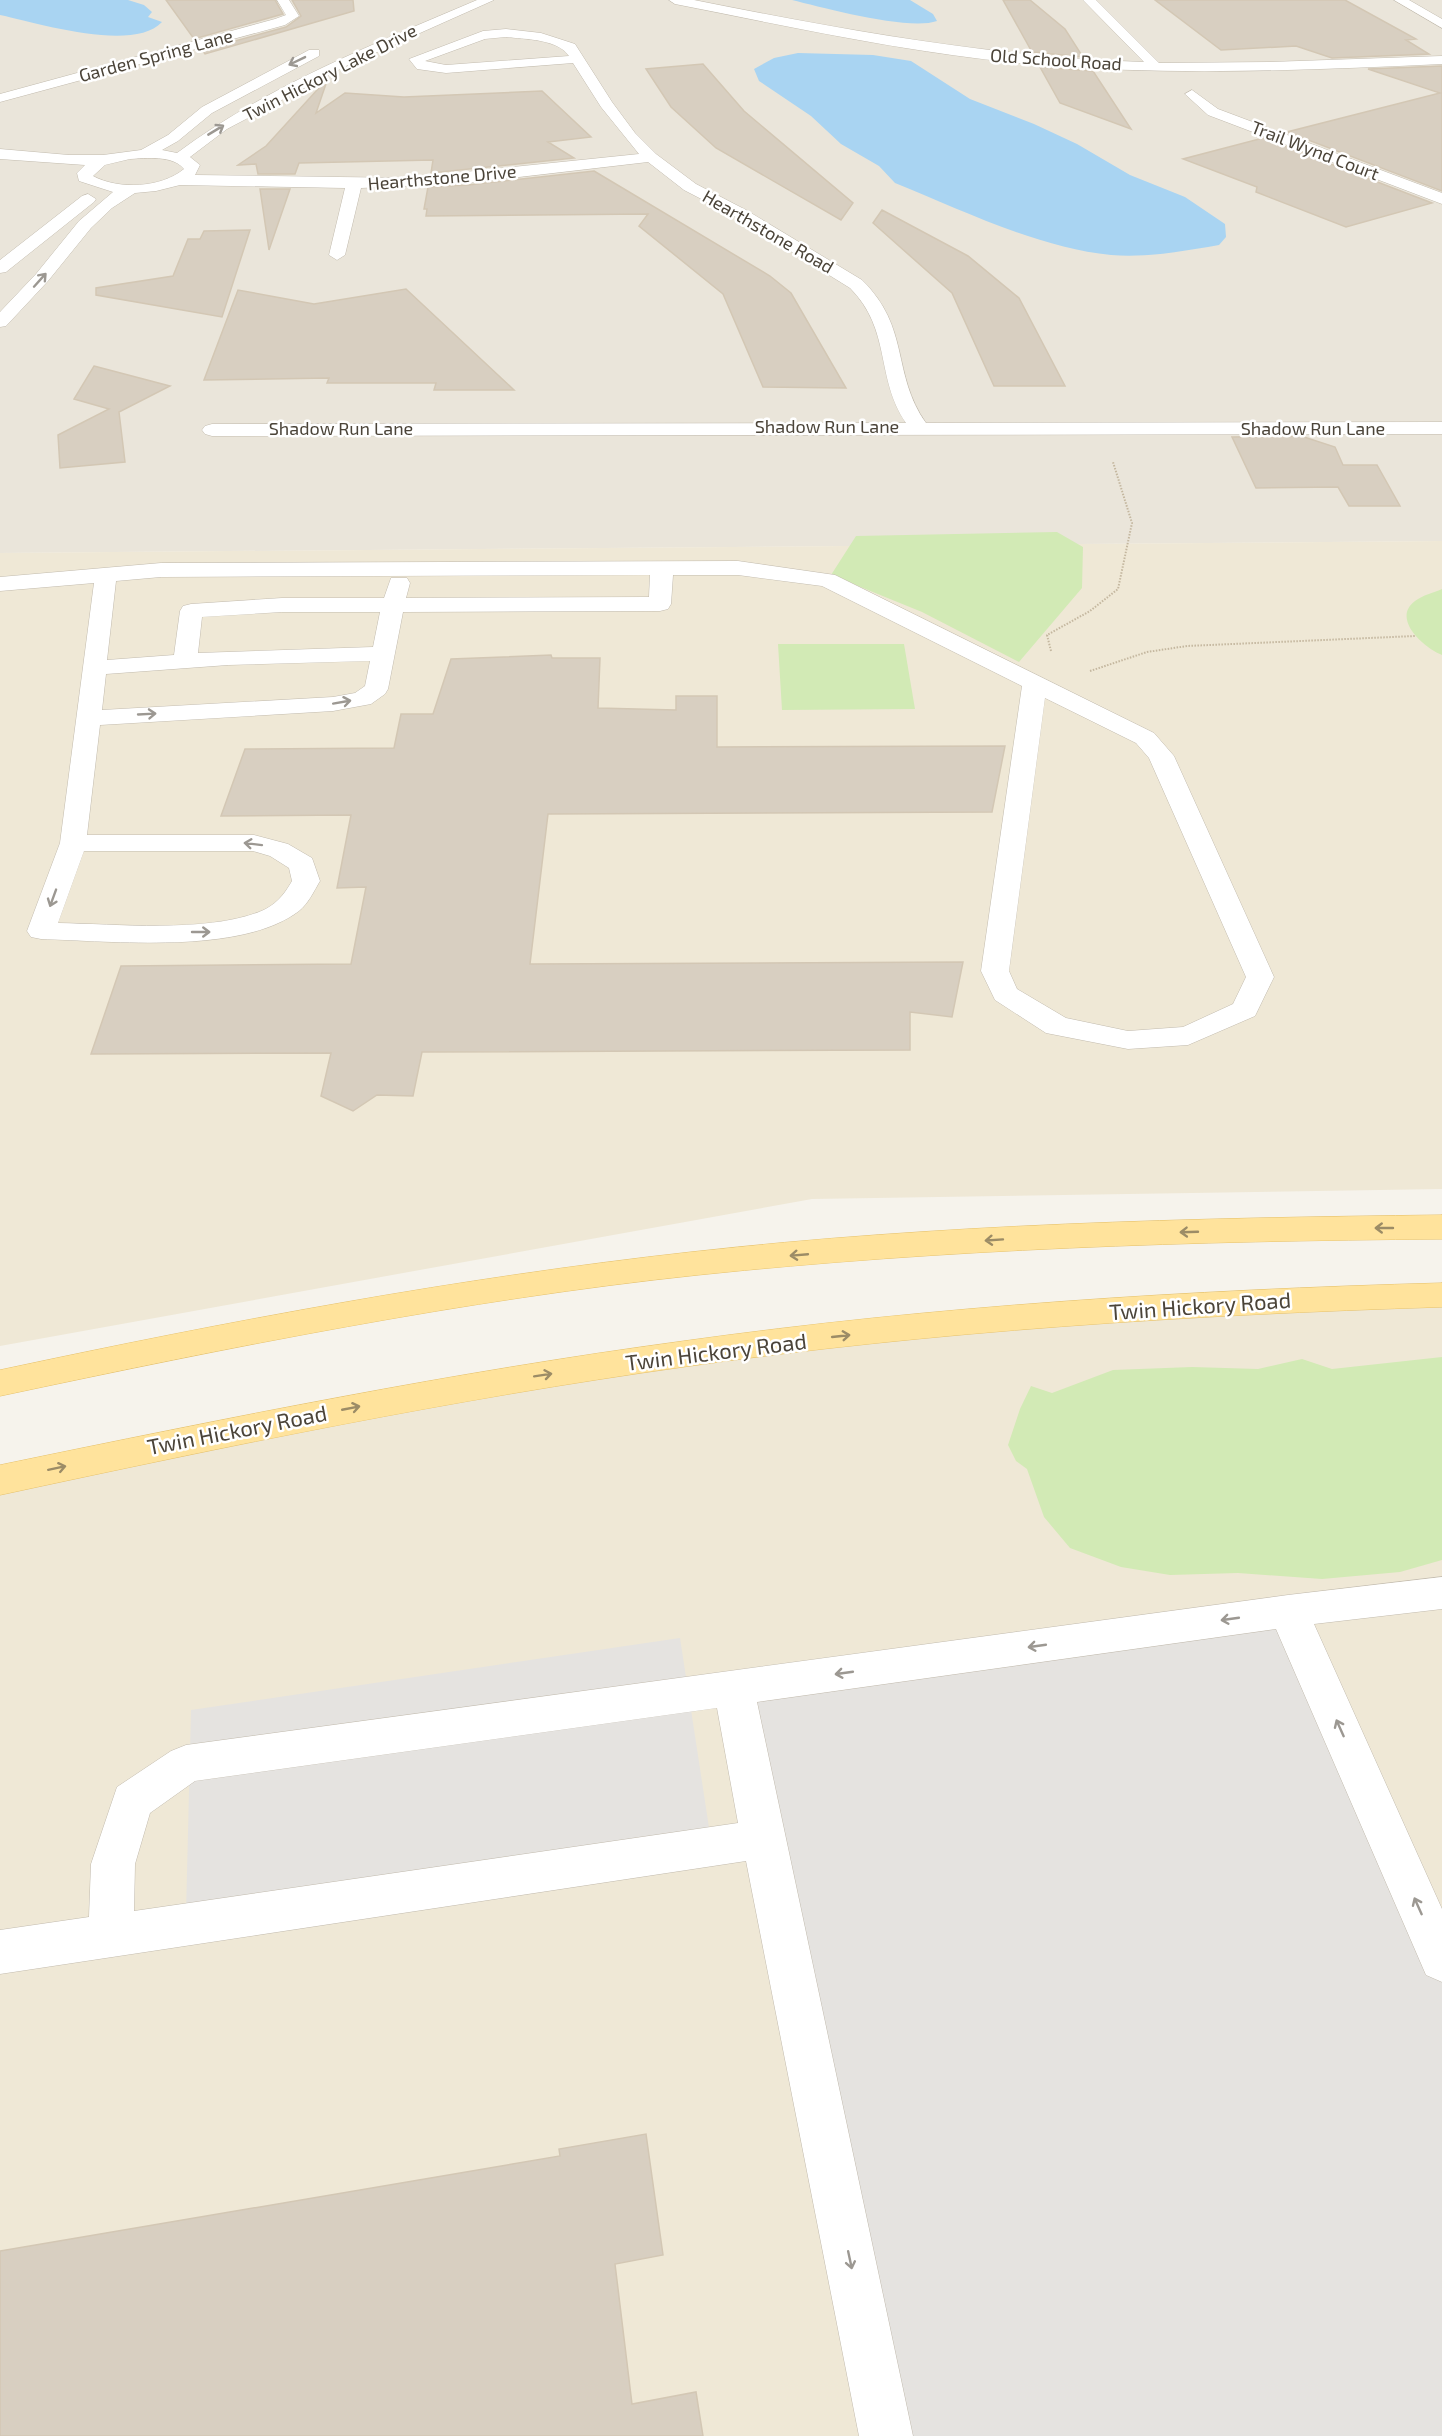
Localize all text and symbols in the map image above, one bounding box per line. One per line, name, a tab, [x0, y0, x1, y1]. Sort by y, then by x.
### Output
street label: Twin Hickory Lake Drive	[239, 19, 420, 126]
street label: Garden Spring Lane	[76, 24, 235, 86]
street label: Old School Road	[990, 43, 1123, 75]
one-way arrow	[289, 56, 307, 67]
street label: Trail Wynd Court	[1248, 116, 1383, 185]
one-way arrow	[208, 124, 225, 137]
street label: Hearthstone Drive	[367, 160, 517, 194]
street label: Hearthstone Road	[699, 185, 838, 278]
one-way arrow	[33, 272, 47, 287]
street label: Shadow Run Lane	[755, 415, 899, 437]
street label: Shadow Run Lane	[269, 417, 413, 439]
street label: Shadow Run Lane	[1241, 417, 1385, 439]
one-way arrow	[331, 696, 351, 707]
one-way arrow	[137, 709, 157, 720]
one-way arrow	[244, 838, 264, 849]
one-way arrow	[46, 888, 57, 907]
one-way arrow	[190, 926, 210, 938]
one-way arrow	[1374, 1222, 1394, 1234]
one-way arrow	[1179, 1226, 1199, 1238]
one-way arrow	[984, 1235, 1004, 1246]
one-way arrow	[790, 1250, 810, 1261]
street label: Twin Hickory Road	[1108, 1286, 1292, 1324]
street label: Twin Hickory Road	[624, 1327, 808, 1375]
one-way arrow	[830, 1330, 850, 1341]
one-way arrow	[533, 1370, 553, 1381]
street label: Twin Hickory Road	[145, 1399, 329, 1459]
one-way arrow	[341, 1402, 360, 1413]
one-way arrow	[47, 1462, 66, 1473]
one-way arrow	[1221, 1614, 1241, 1625]
one-way arrow	[1028, 1641, 1047, 1652]
one-way arrow	[834, 1667, 854, 1678]
one-way arrow	[1333, 1719, 1345, 1737]
one-way arrow	[1412, 1898, 1424, 1916]
one-way arrow	[845, 2250, 856, 2269]

